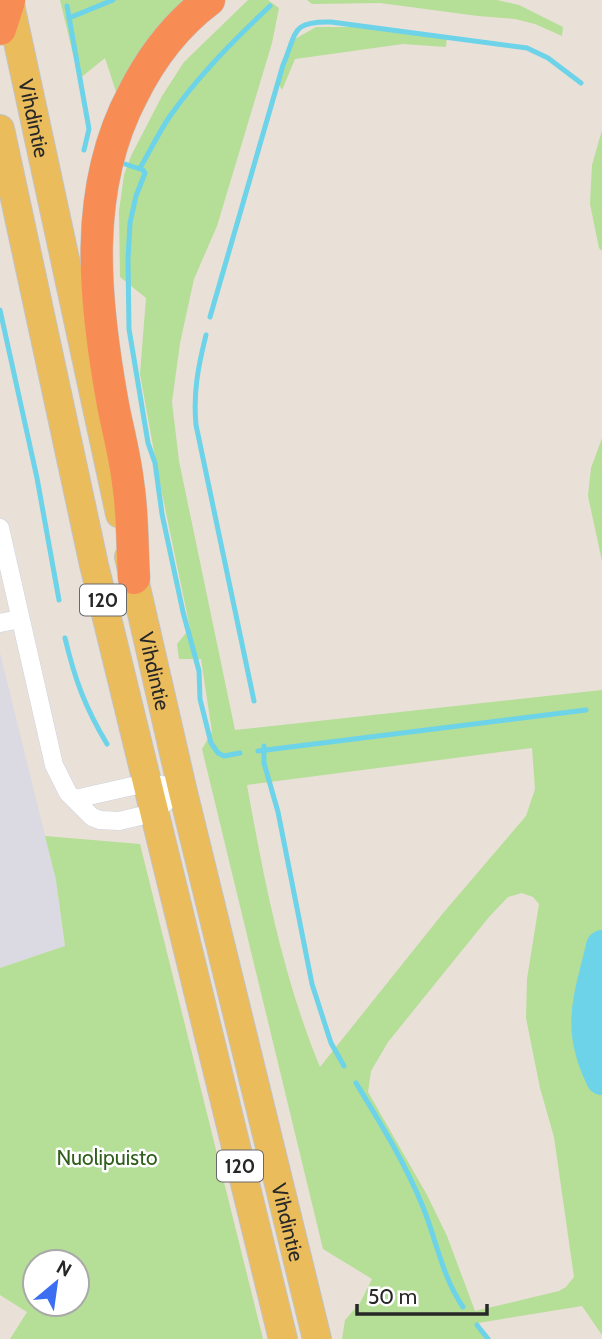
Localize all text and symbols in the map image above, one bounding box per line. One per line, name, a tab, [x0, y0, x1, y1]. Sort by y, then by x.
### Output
street label: Vihdintie	[14, 77, 55, 160]
road number: 120	[80, 584, 126, 615]
street label: Vihdintie	[134, 629, 176, 713]
park label: Nuolipuisto	[57, 1145, 157, 1170]
road number: 120	[217, 1150, 263, 1182]
street label: Vihdintie	[267, 1181, 310, 1264]
north arrow	[21, 1248, 91, 1318]
text: N	[53, 1255, 75, 1282]
scale bar	[357, 1272, 486, 1316]
text: 50 m	[368, 1284, 417, 1309]

